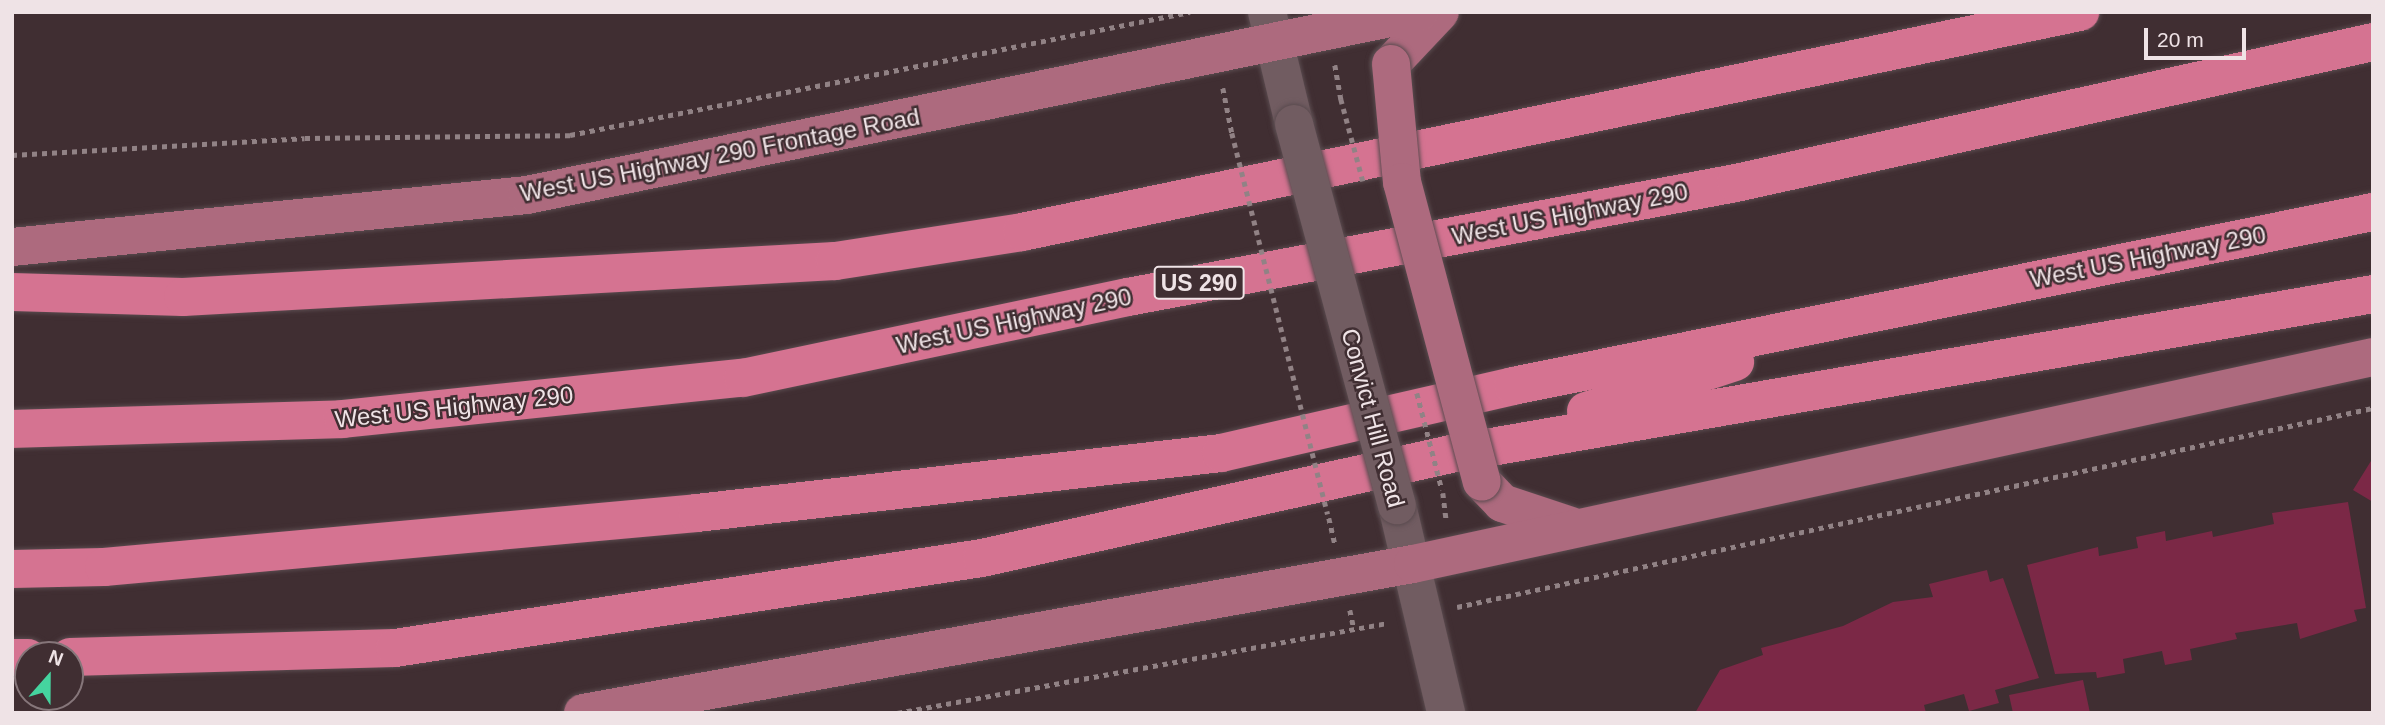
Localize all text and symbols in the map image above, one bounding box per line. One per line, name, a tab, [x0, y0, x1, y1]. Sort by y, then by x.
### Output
scale bar	[2147, 14, 2248, 58]
text: 20 m	[2157, 28, 2204, 51]
street label: West US Highway 290 Frontage Road	[518, 102, 922, 208]
street label: West US Highway 290	[1450, 177, 1690, 251]
street label: West US Highway 290	[2028, 220, 2268, 294]
road number: US 290	[1154, 264, 1244, 302]
street label: West US Highway 290	[894, 282, 1134, 360]
street label: Convict Hill Road	[1335, 325, 1411, 511]
street label: West US Highway 290	[333, 380, 575, 434]
north arrow	[14, 641, 84, 711]
text: N	[46, 646, 66, 670]

